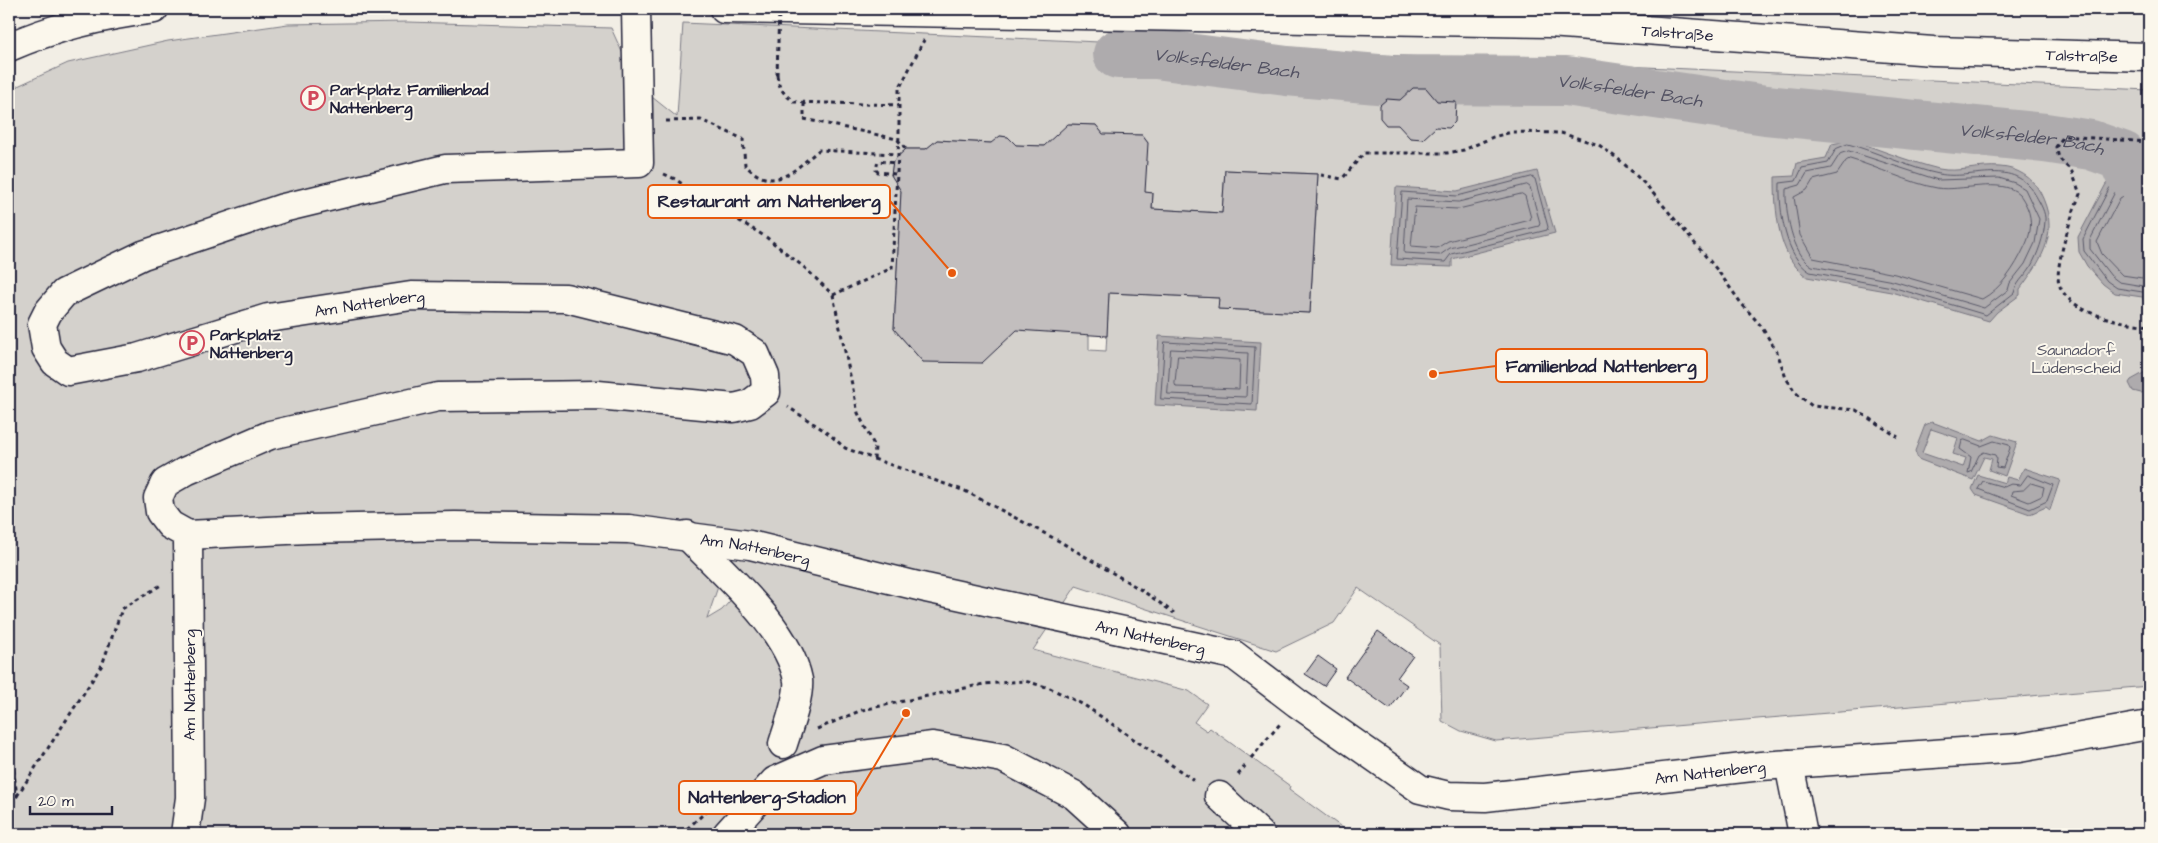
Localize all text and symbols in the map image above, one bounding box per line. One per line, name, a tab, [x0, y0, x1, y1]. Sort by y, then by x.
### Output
street label: Talstraße	[1641, 20, 1715, 47]
water label: Volksfelder Bach	[1152, 42, 1301, 85]
street label: Talstraße	[2045, 44, 2118, 68]
water label: Volksfelder Bach	[1557, 69, 1705, 114]
place label: Parkplatz Familienbad Nattenberg	[330, 79, 489, 121]
parking icon: Parkplatz Familienbad Nattenberg	[300, 85, 326, 111]
water label: Volksfelder Bach	[1958, 117, 2109, 162]
callout: Restaurant am Nattenberg	[648, 185, 890, 218]
text: Restaurant am Nattenberg	[658, 189, 881, 215]
street label: Am Nattenberg	[313, 286, 425, 323]
place label: Parkplatz Nattenberg	[210, 324, 293, 366]
parking icon: Parkplatz Nattenberg	[179, 330, 205, 356]
park label: Saunadorf Lüdenscheid	[2031, 339, 2121, 379]
callout: Familienbad Nattenberg	[1496, 349, 1707, 382]
text: Familienbad Nattenberg	[1505, 354, 1697, 380]
street label: Am Nattenberg	[699, 529, 812, 572]
street label: Am Nattenberg	[1093, 615, 1207, 661]
street label: Am Nattenberg	[179, 629, 202, 741]
street label: Am Nattenberg	[1653, 756, 1766, 790]
callout: Nattenberg-Stadion	[679, 781, 856, 814]
scale bar	[30, 783, 112, 815]
text: Nattenberg-Stadion	[688, 785, 846, 811]
text: 20 m	[38, 791, 74, 812]

